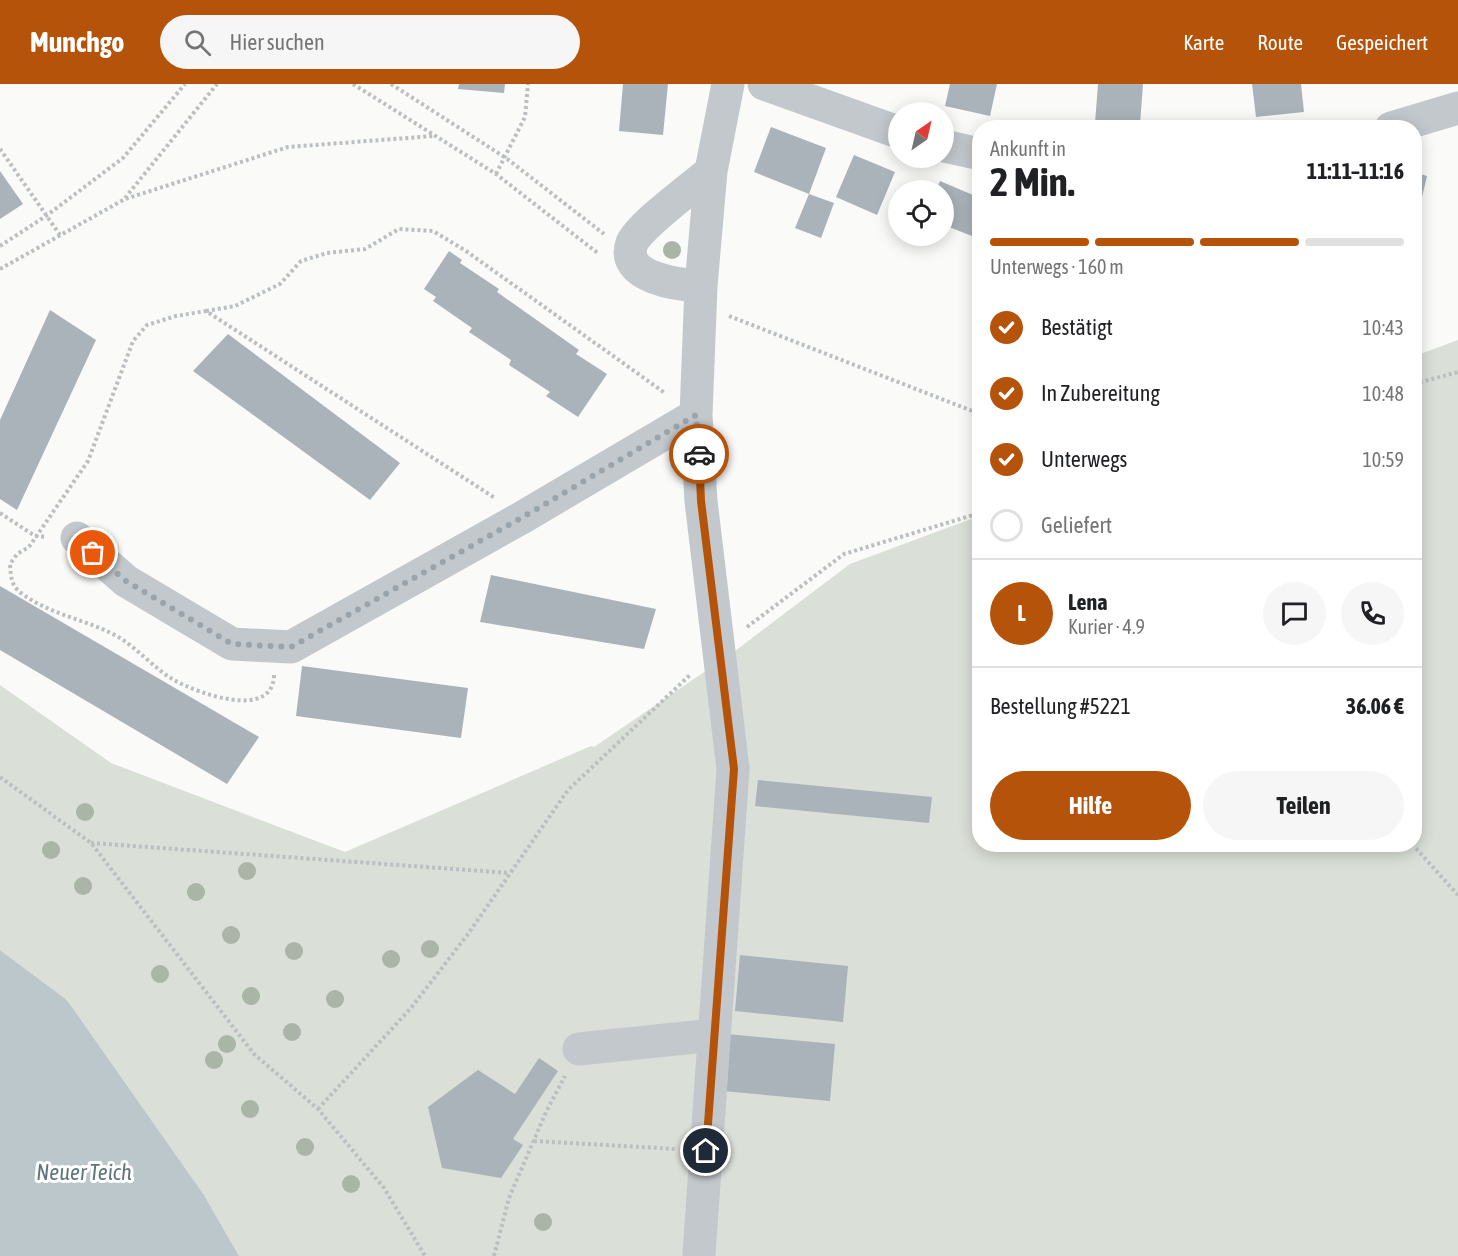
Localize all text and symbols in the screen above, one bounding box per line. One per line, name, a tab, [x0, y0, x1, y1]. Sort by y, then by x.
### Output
search box	[160, 15, 580, 69]
text: Munchgo	[30, 26, 124, 58]
icon: search	[181, 26, 214, 59]
text: Hier suchen	[229, 29, 325, 55]
text: Karte	[1183, 30, 1224, 54]
text: Route	[1257, 30, 1303, 54]
text: Gespeichert	[1336, 30, 1428, 54]
north arrow	[888, 102, 954, 168]
map controls	[888, 102, 954, 246]
text: Ankunft in	[990, 137, 1066, 160]
text: 11:11–11:16	[1307, 158, 1404, 184]
text: 2 Min.	[990, 160, 1075, 204]
button: locate	[888, 180, 954, 246]
text: Unterwegs · 160 m	[990, 255, 1124, 278]
icon: check	[990, 311, 1023, 344]
text: Bestätigt	[1041, 314, 1113, 340]
text: 10:43	[1362, 316, 1404, 339]
icon: check	[990, 377, 1023, 410]
text: In Zubereitung	[1041, 380, 1160, 406]
text: 10:48	[1362, 382, 1404, 405]
courier	[669, 424, 729, 484]
icon: car	[683, 438, 716, 471]
icon: check	[990, 443, 1023, 476]
text: Unterwegs	[1041, 446, 1127, 472]
text: 10:59	[1362, 448, 1404, 471]
text: Geliefert	[1041, 512, 1112, 538]
pin	[67, 527, 118, 578]
icon: bag	[76, 536, 109, 569]
button: chat	[1263, 582, 1326, 645]
button: phone	[1341, 582, 1404, 645]
text: Lena	[1068, 589, 1107, 615]
text: L	[1017, 600, 1026, 626]
text: Kurier · 4.9	[1068, 615, 1145, 638]
text: Bestellung #5221	[990, 693, 1131, 719]
text: 36.06 €	[1346, 693, 1404, 719]
button: Hilfe	[990, 771, 1191, 840]
button: Teilen	[1203, 771, 1404, 840]
pin	[680, 1125, 731, 1176]
icon: home	[689, 1134, 722, 1167]
water label: Neuer Teich	[36, 1159, 132, 1185]

